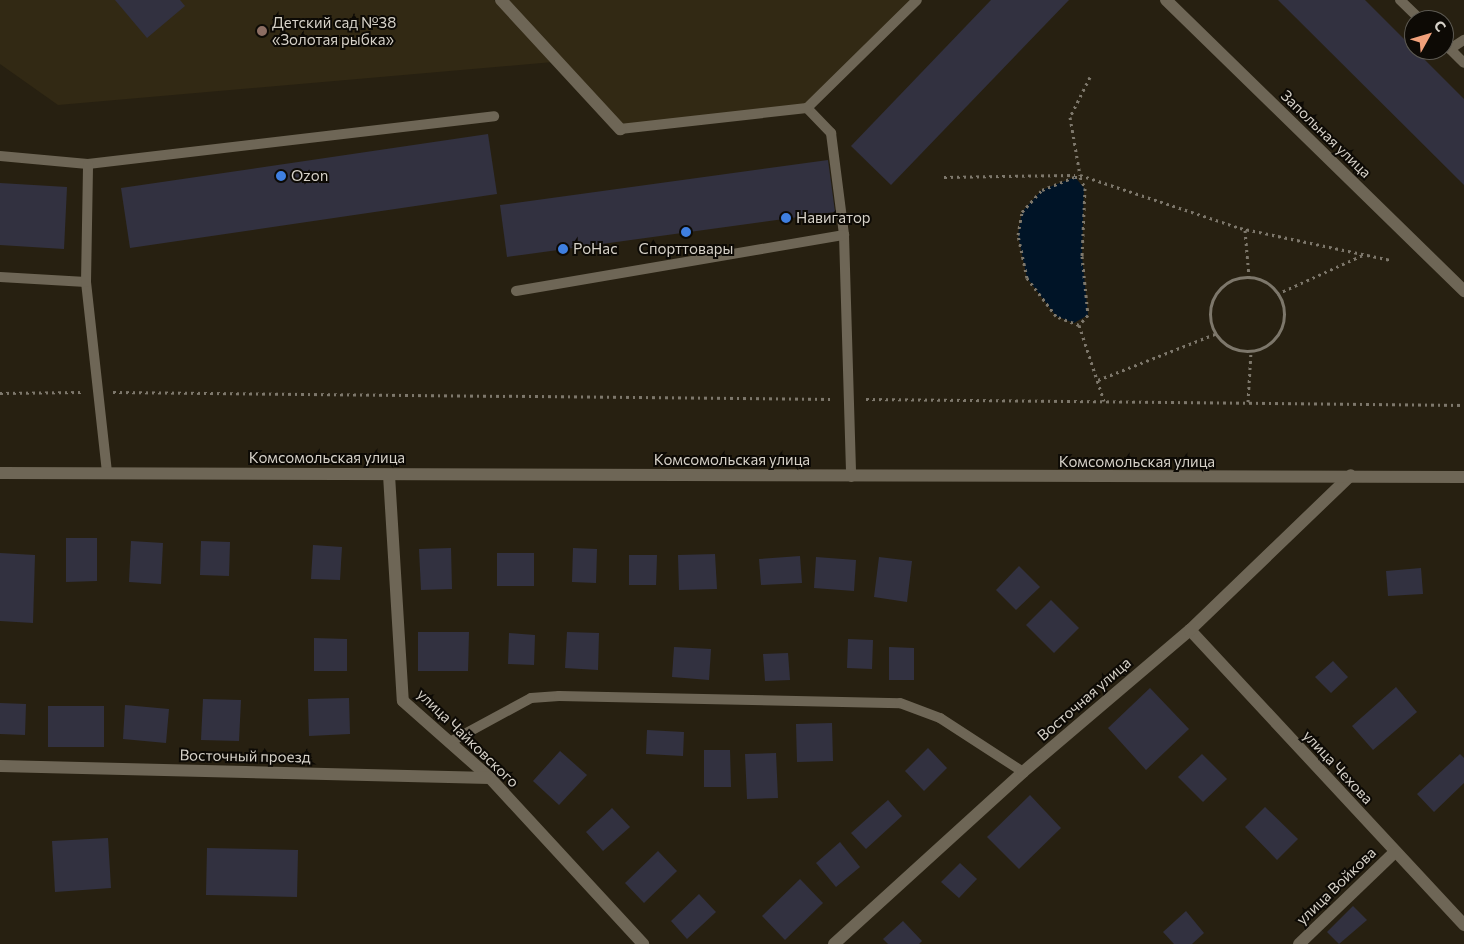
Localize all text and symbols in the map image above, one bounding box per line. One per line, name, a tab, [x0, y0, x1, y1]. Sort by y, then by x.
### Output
north arrow	[1404, 10, 1454, 60]
place label: Детский сад №38 «Золотая рыбка»	[272, 13, 396, 48]
text: С	[1431, 17, 1450, 35]
marker: Детский сад №38 «Золотая рыбка»	[256, 25, 268, 37]
street label: Запольная улица	[1277, 86, 1375, 182]
place label: Ozon	[291, 167, 328, 185]
marker: Ozon	[275, 170, 287, 182]
place label: Навигатор	[796, 209, 871, 227]
marker: Навигатор	[780, 212, 792, 224]
marker: Спорттовары	[680, 226, 692, 238]
place label: РоНас	[573, 240, 618, 258]
place label: Спорттовары	[639, 240, 733, 258]
marker: РоНас	[557, 243, 569, 255]
street label: Комсомольская улица	[249, 449, 405, 467]
street label: Комсомольская улица	[654, 451, 810, 469]
street label: Комсомольская улица	[1059, 453, 1215, 471]
street label: Восточная улица	[1034, 653, 1134, 745]
street label: улица Чайковского	[413, 685, 523, 791]
street label: улица Чехова	[1299, 726, 1377, 808]
street label: Восточный проезд	[179, 746, 311, 766]
street label: улица Войкова	[1293, 844, 1379, 928]

